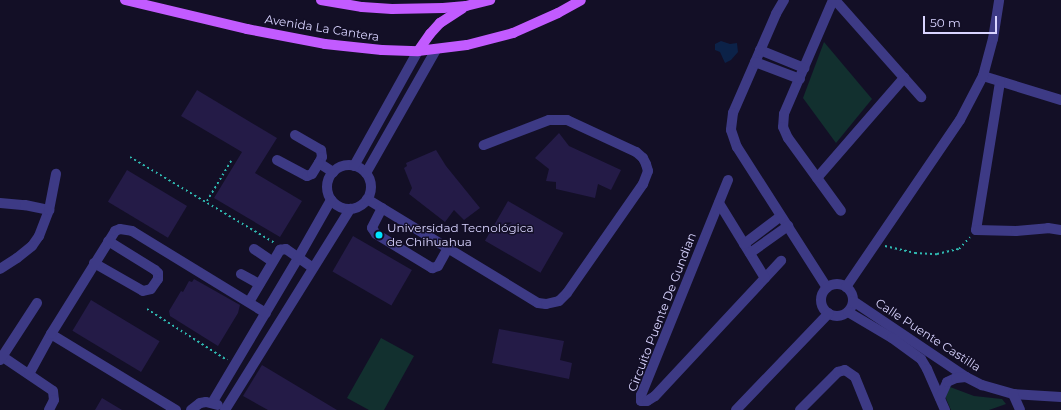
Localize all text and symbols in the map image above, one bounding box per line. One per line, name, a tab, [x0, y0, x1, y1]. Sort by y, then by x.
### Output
scale bar	[925, 8, 999, 34]
street label: Avenida La Cantera	[264, 12, 380, 44]
text: 50 m	[930, 15, 961, 30]
place label: Universidad Tecnológica de Chihuahua	[387, 221, 534, 249]
marker: Universidad Tecnológica de Chihuahua	[374, 230, 384, 240]
street label: Circuito Puente De Gundian	[625, 231, 699, 393]
street label: Calle Puente Castilla	[873, 296, 983, 374]

